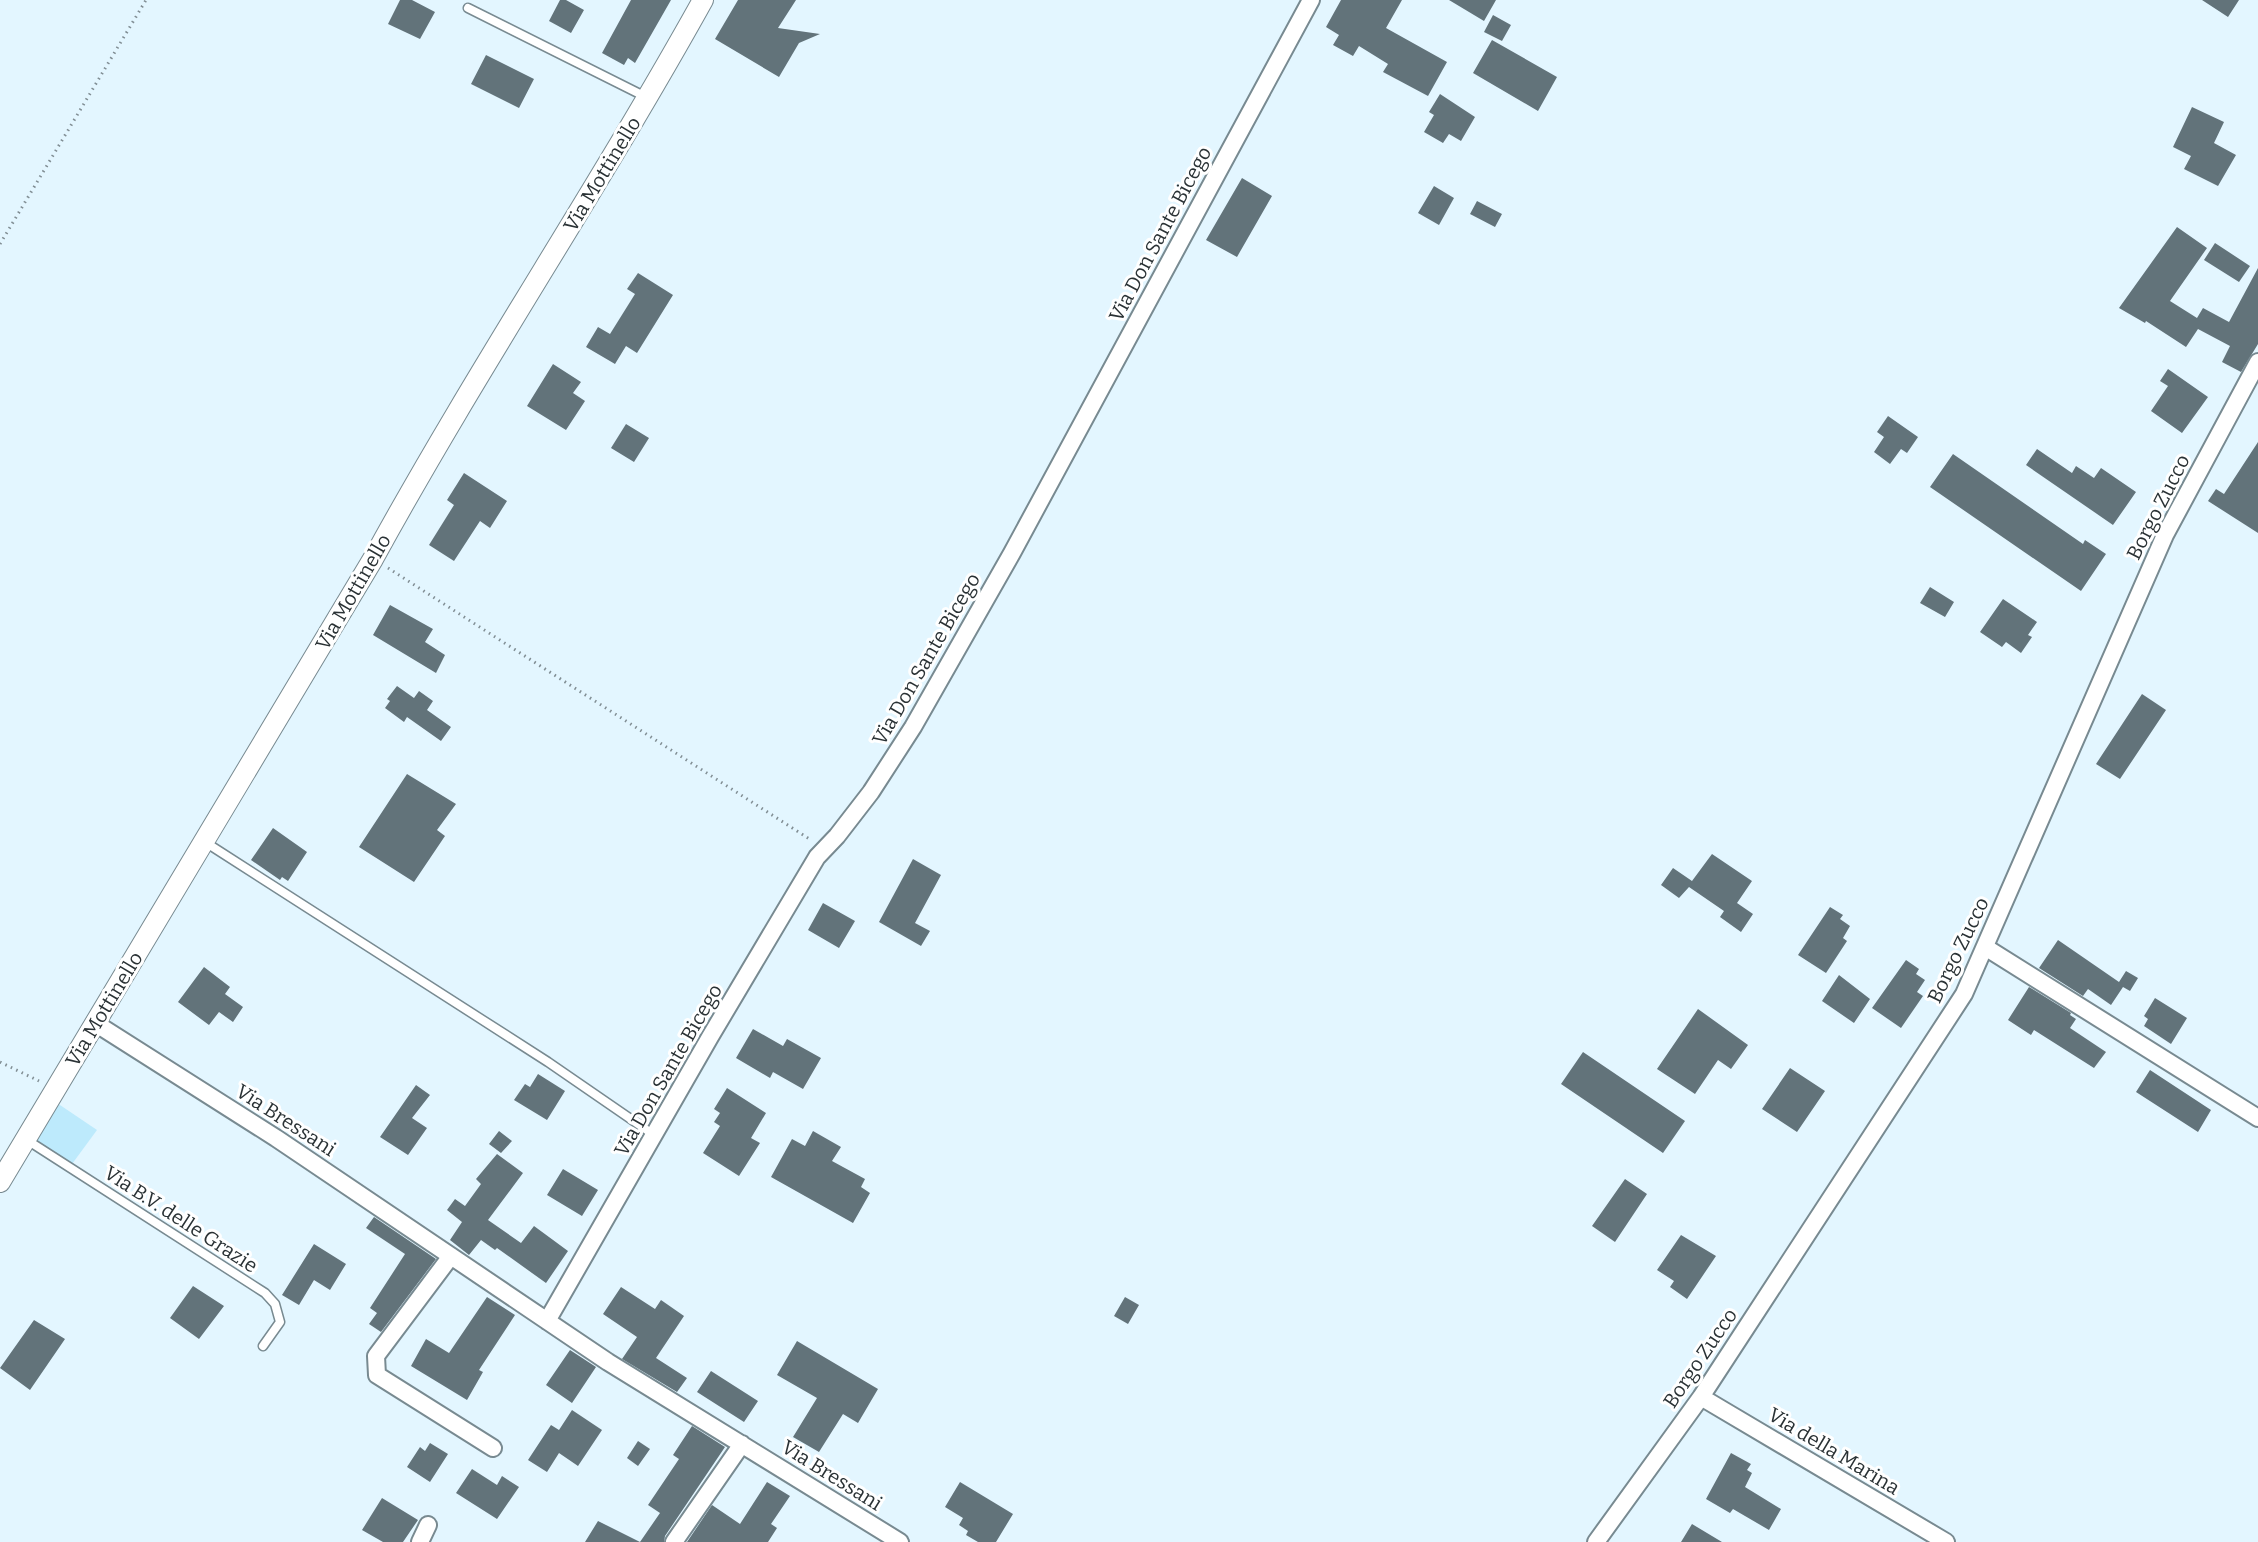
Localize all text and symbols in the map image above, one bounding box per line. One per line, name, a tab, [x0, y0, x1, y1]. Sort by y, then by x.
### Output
street label: Via Mottinello	[558, 112, 646, 236]
street label: Via Don Sante Bicego	[1104, 142, 1216, 326]
street label: Borgo Zucco	[2121, 450, 2195, 564]
street label: Via Mottinello	[310, 530, 396, 654]
street label: Via Don Sante Bicego	[867, 569, 985, 749]
street label: Borgo Zucco	[1922, 893, 1994, 1007]
street label: Via Mottinello	[60, 947, 148, 1071]
street label: Via Don Sante Bicego	[609, 980, 727, 1160]
street label: Via Bressani	[232, 1079, 340, 1161]
street label: Via B.V. delle Grazie	[100, 1160, 262, 1278]
street label: Borgo Zucco	[1658, 1304, 1742, 1412]
street label: Via della Marina	[1764, 1402, 1904, 1500]
street label: Via Bressani	[777, 1435, 887, 1515]

